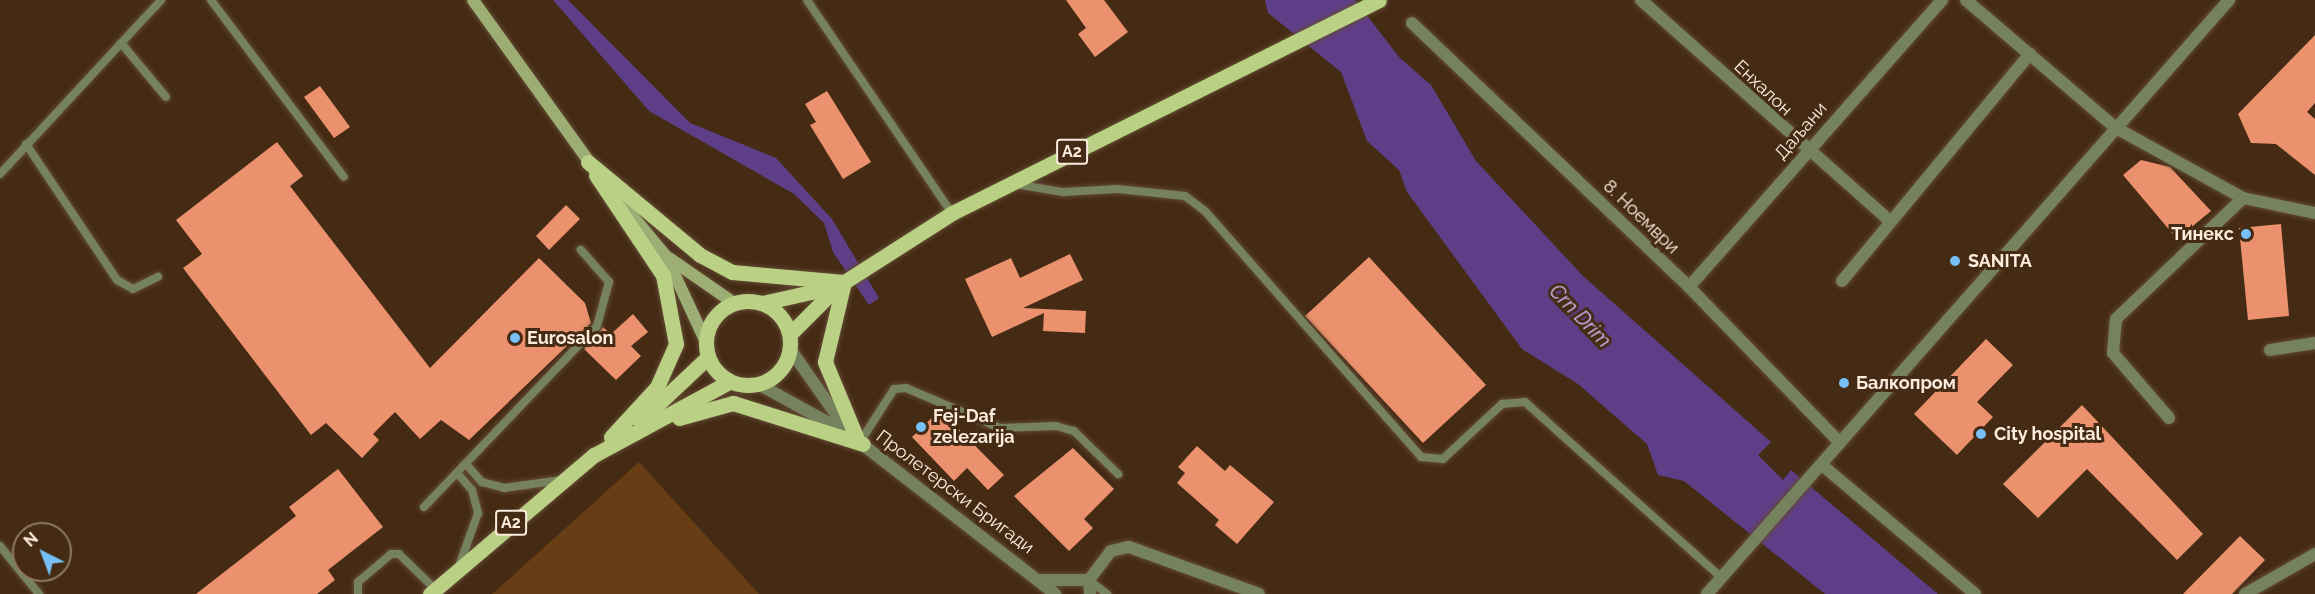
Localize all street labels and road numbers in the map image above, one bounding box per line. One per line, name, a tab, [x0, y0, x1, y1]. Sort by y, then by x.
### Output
street label: Енхалон	[1729, 56, 1797, 120]
street label: Даљани	[1770, 98, 1832, 164]
road number: A2	[1056, 139, 1088, 165]
street label: 8. Ноември	[1599, 175, 1683, 259]
street label: Пролетерски Бригади	[872, 426, 1038, 558]
road number: A2	[494, 510, 528, 536]

